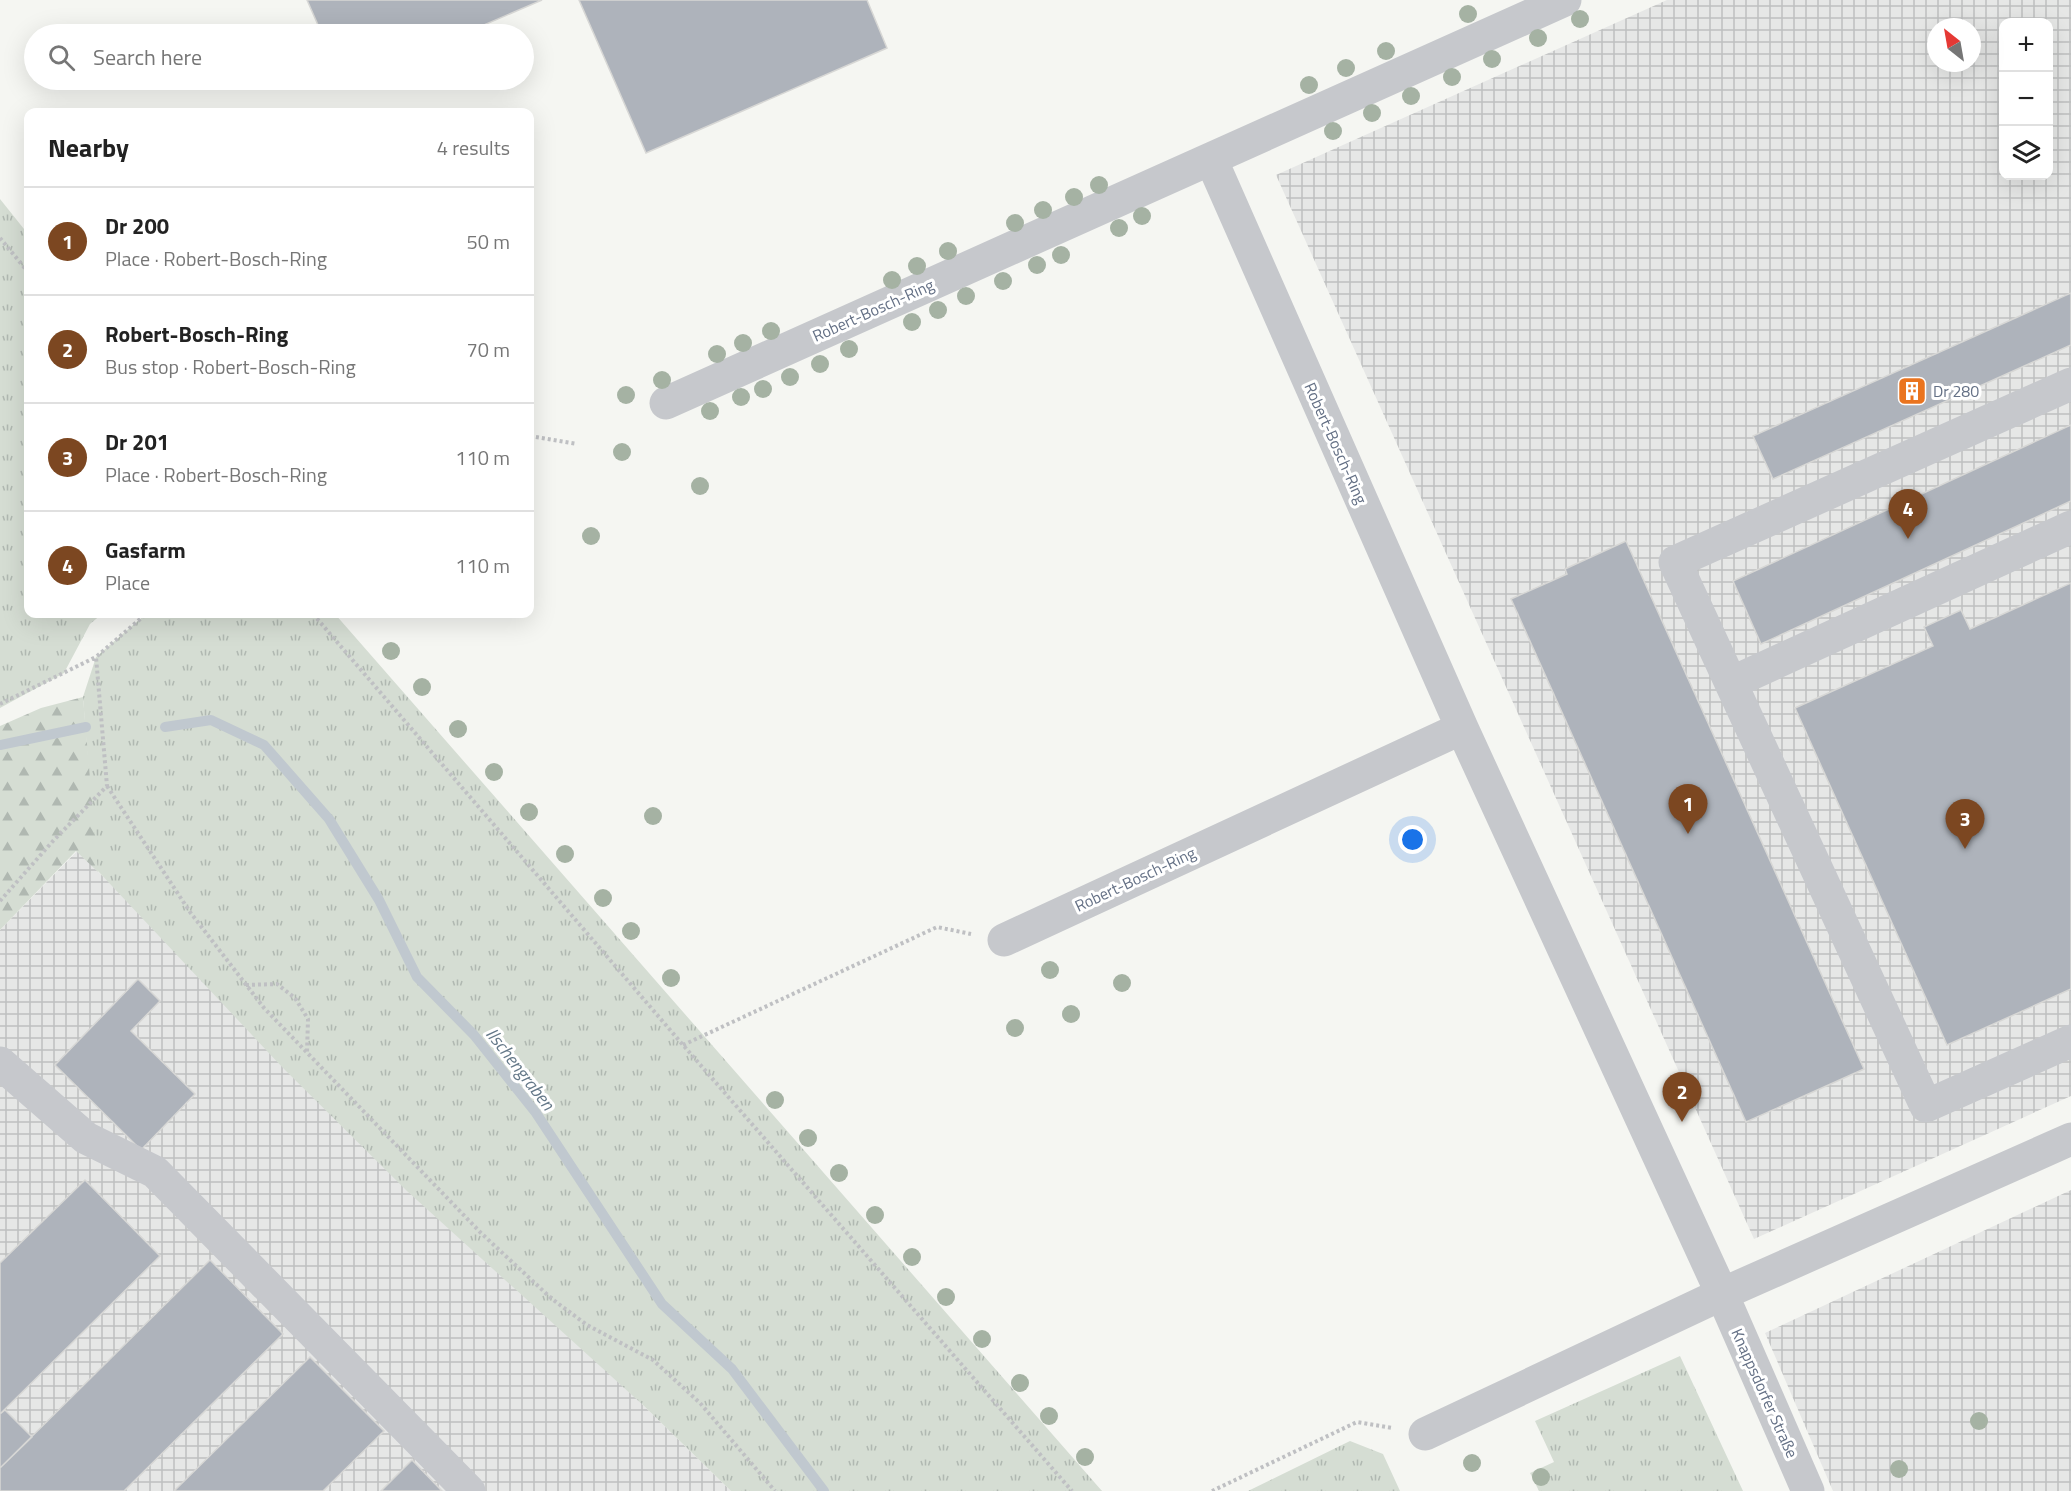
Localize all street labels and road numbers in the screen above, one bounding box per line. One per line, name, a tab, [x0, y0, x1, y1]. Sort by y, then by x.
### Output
street label: Robert-Bosch-Ring	[808, 272, 938, 348]
street label: Robert-Bosch-Ring	[1298, 378, 1374, 508]
street label: Robert-Bosch-Ring	[1071, 840, 1199, 918]
street label: Knappsdorfer Straße	[1726, 1324, 1804, 1462]

